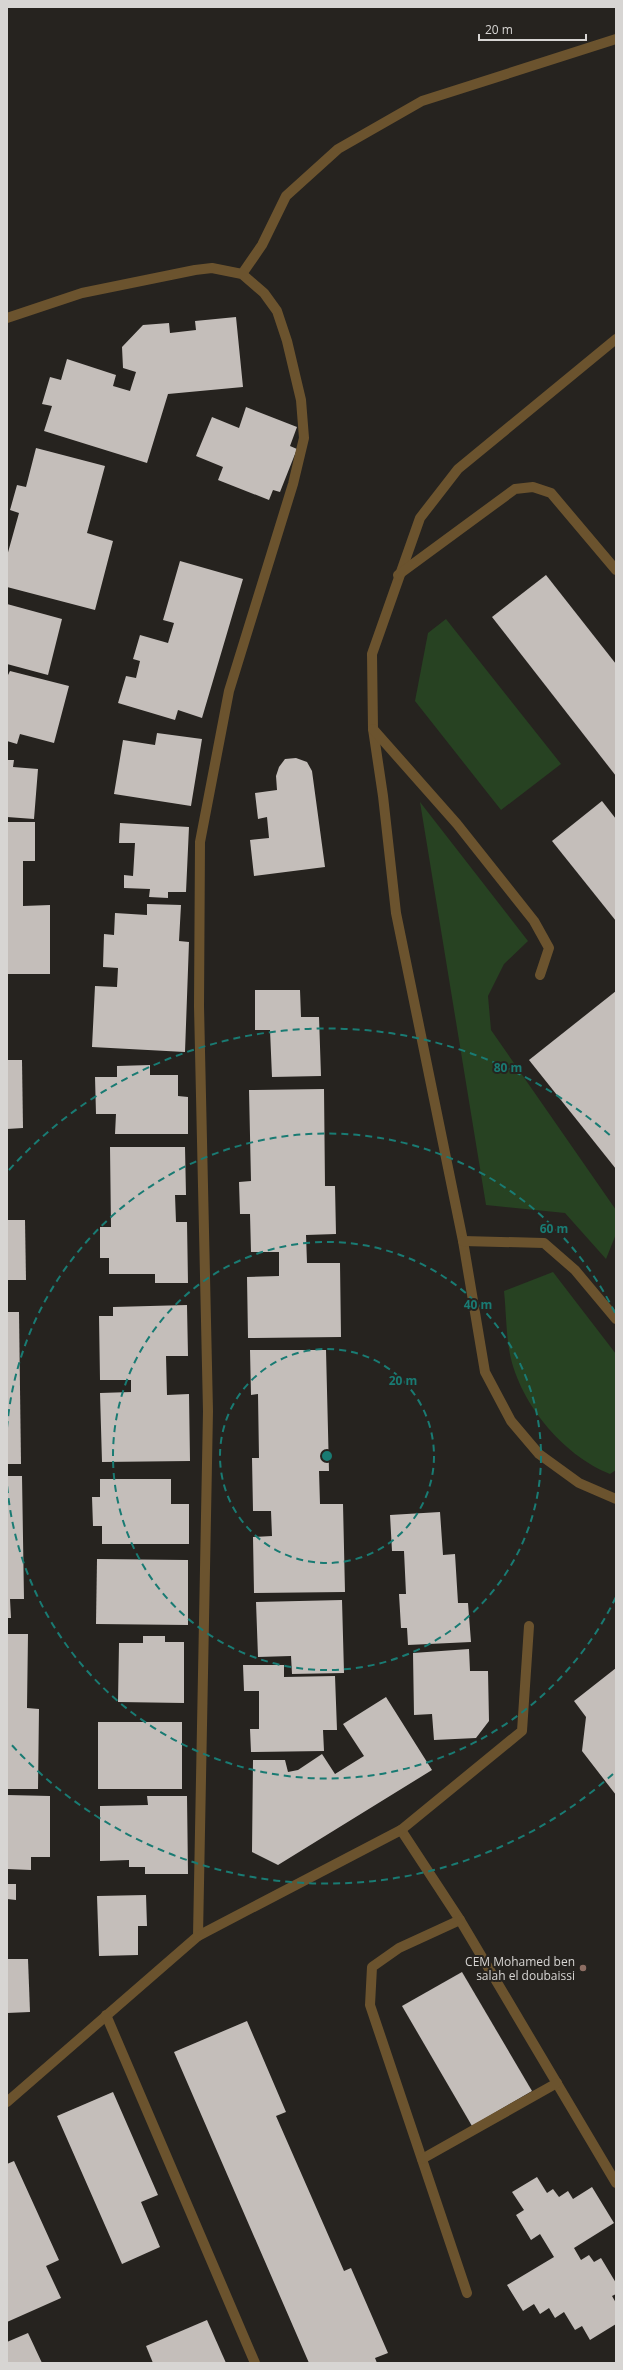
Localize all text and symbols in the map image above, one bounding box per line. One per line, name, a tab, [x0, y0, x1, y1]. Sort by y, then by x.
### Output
scale bar	[479, 16, 586, 42]
text: 20 m	[485, 21, 513, 38]
text: 80 m	[494, 1059, 522, 1076]
text: 60 m	[540, 1220, 568, 1237]
text: 40 m	[464, 1296, 492, 1313]
text: 20 m	[389, 1372, 417, 1389]
centre of rings	[320, 1449, 334, 1463]
place label: CEM Mohamed ben salah el doubaissi	[465, 1953, 575, 1984]
marker: CEM Mohamed ben salah el doubaissi	[578, 1963, 588, 1973]

